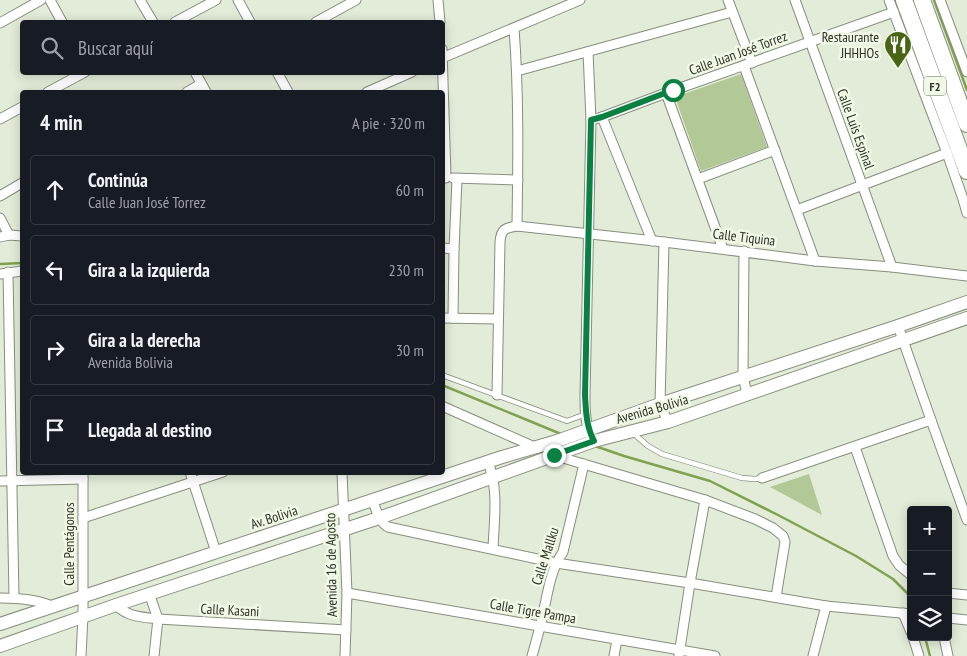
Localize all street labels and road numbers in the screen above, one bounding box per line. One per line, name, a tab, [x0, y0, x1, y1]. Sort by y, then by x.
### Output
street label: Calle Juan José Torrez	[686, 27, 790, 79]
road number: F2	[924, 76, 946, 95]
street label: Calle Luis Espinal	[833, 86, 879, 172]
street label: Calle Tiquina	[712, 224, 776, 250]
street label: Avenida Bolivia	[614, 390, 690, 428]
street label: Av. Bolivia	[248, 501, 300, 533]
street label: Calle Pentágonos	[60, 502, 78, 586]
street label: Avenida 16 de Agosto	[321, 513, 341, 617]
street label: Calle Mallku	[527, 525, 563, 587]
street label: Calle Tigre Pampa	[489, 595, 577, 627]
street label: Calle Kasani	[200, 599, 260, 621]

